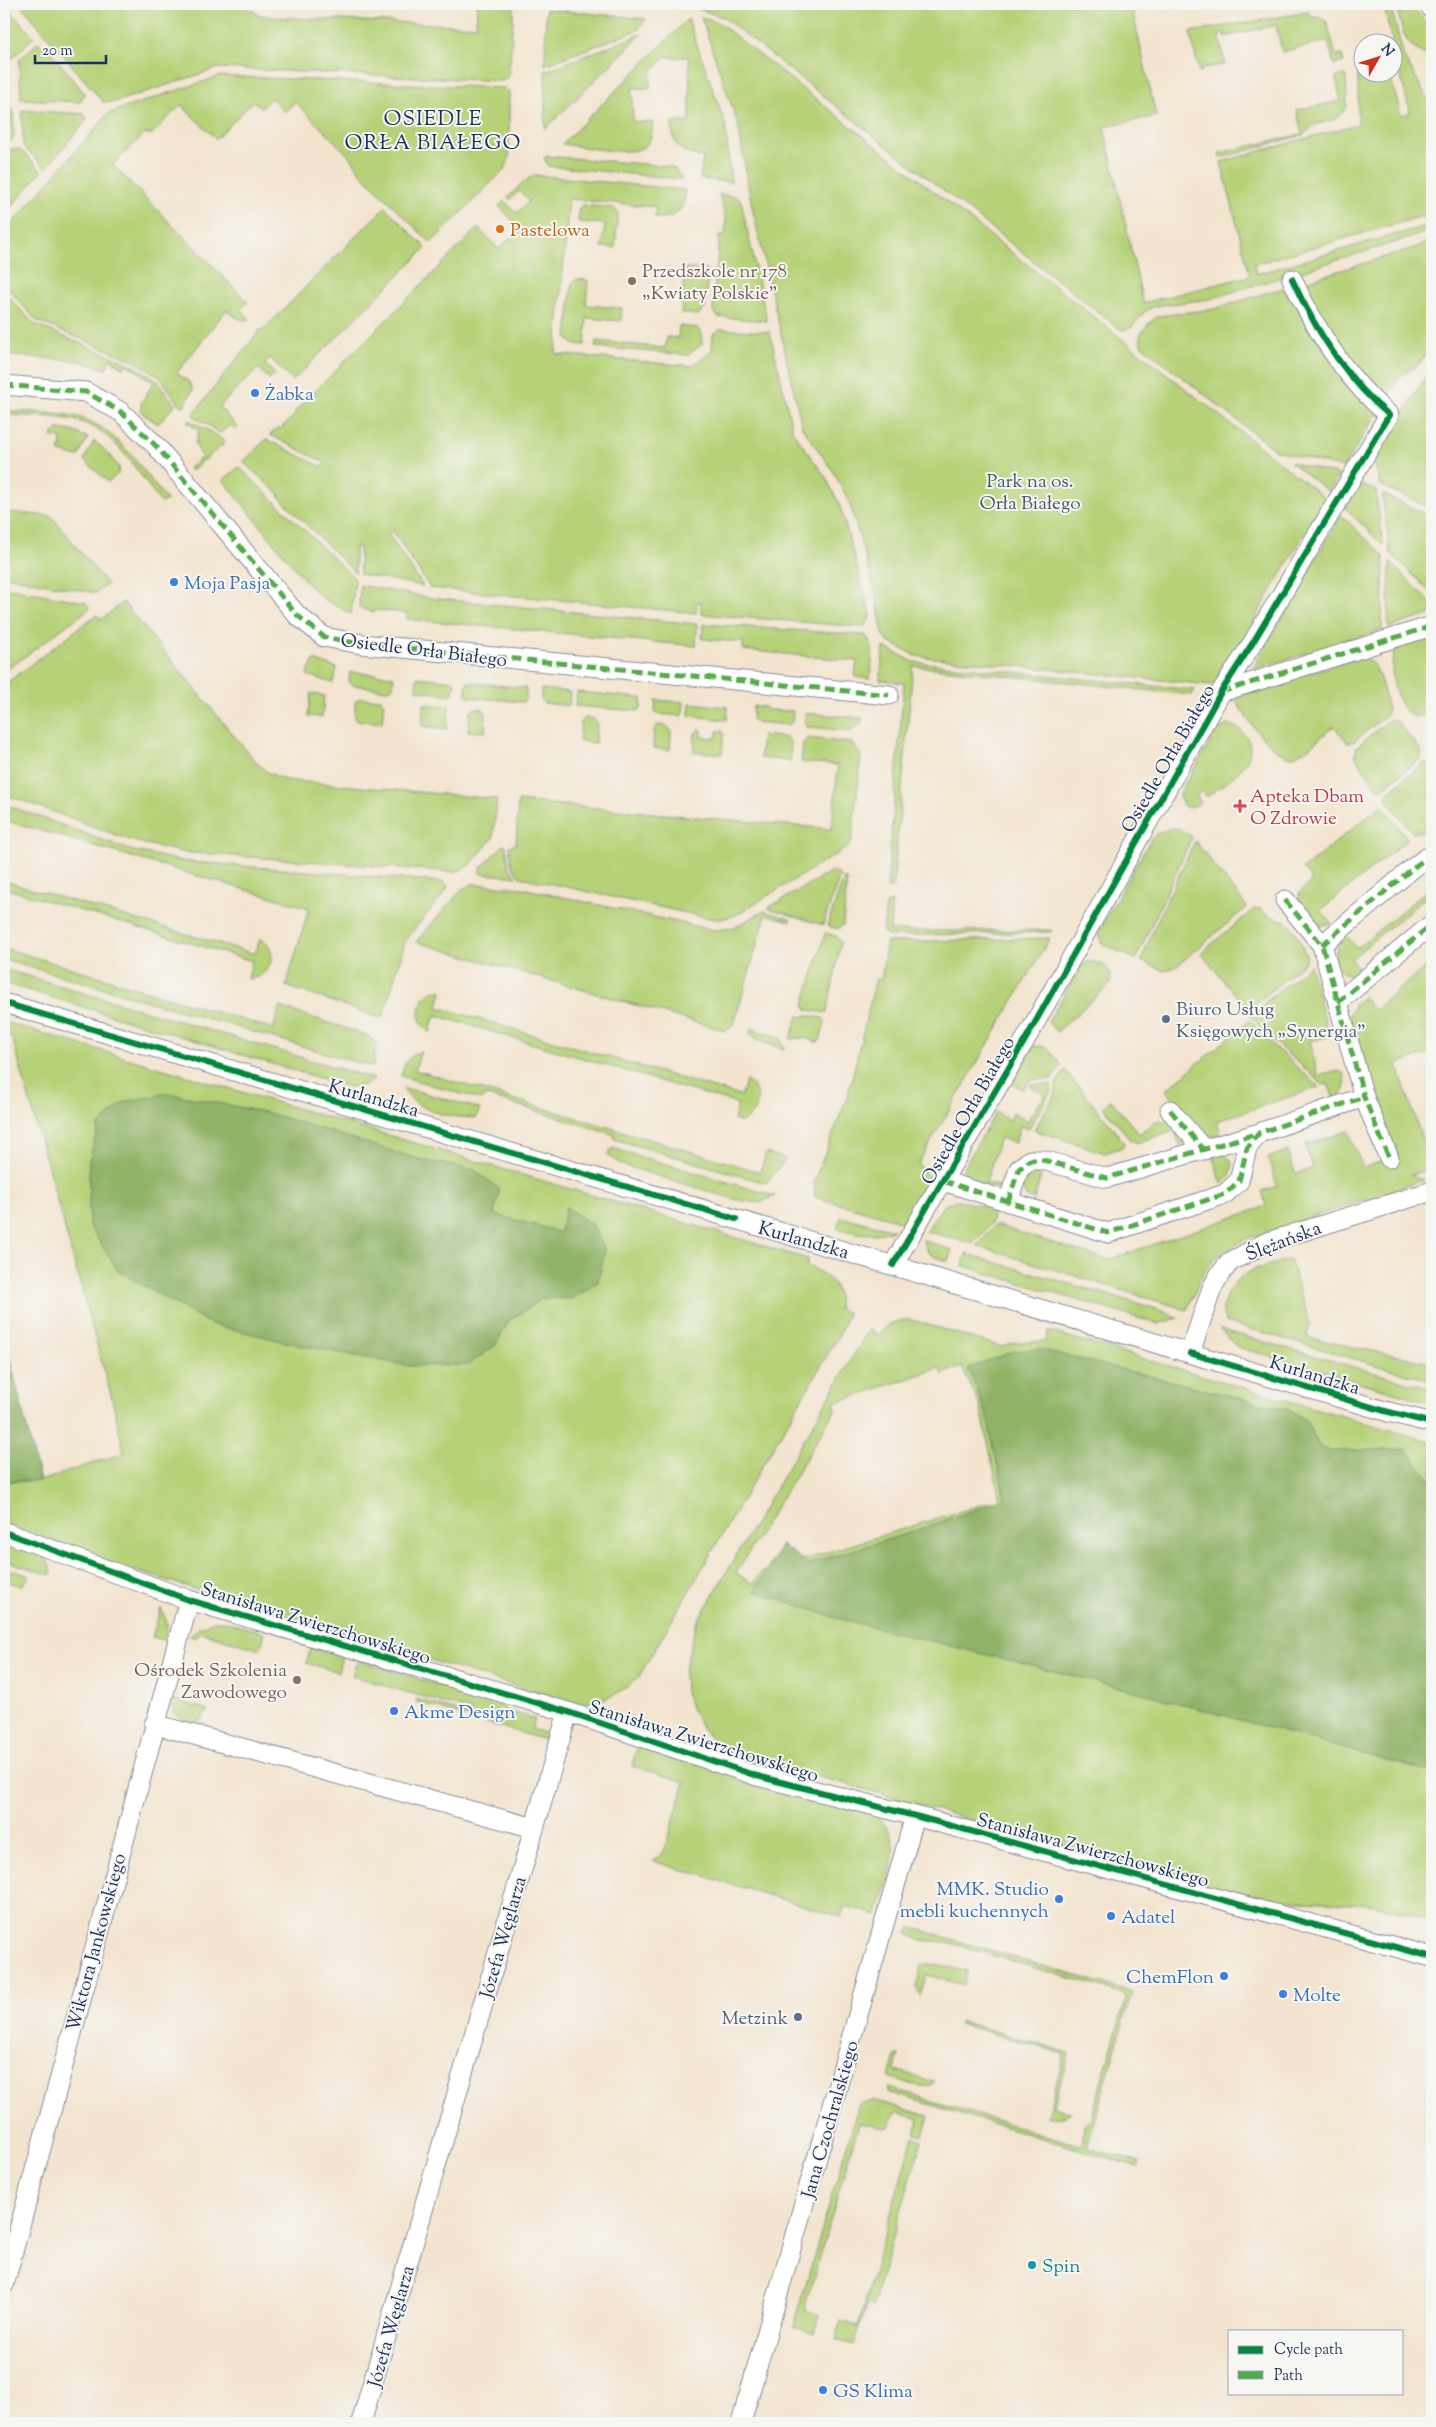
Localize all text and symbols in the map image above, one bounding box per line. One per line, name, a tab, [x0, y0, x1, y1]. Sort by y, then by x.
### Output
scale bar	[35, 32, 106, 64]
north arrow	[1354, 32, 1404, 82]
text: N	[1375, 40, 1398, 62]
text: 20 m	[42, 41, 73, 62]
district label: OSIEDLE ORŁA BIAŁEGO	[345, 105, 521, 159]
place label: Pastelowa	[510, 218, 590, 245]
marker: Pastelowa	[494, 223, 506, 235]
place label: Przedszkole nr 178 „Kwiaty Polskie”	[642, 259, 787, 308]
marker: Przedszkole nr 178 „Kwiaty Polskie”	[626, 275, 638, 287]
place label: Żabka	[265, 382, 314, 409]
marker: Żabka	[249, 387, 261, 399]
park label: Park na os. Orła Białego	[979, 469, 1081, 518]
place label: Moja Pasja	[184, 571, 271, 598]
marker: Moja Pasja	[168, 576, 180, 588]
street label: Osiedle Orła Białego	[339, 628, 509, 675]
street label: Osiedle Orła Białego	[1116, 680, 1223, 839]
place label: Apteka Dbam O Zdrowie	[1250, 784, 1364, 833]
marker: Apteka Dbam O Zdrowie	[1234, 800, 1246, 812]
place label: Biuro Usług Księgowych „Synergia”	[1176, 997, 1366, 1046]
marker: Biuro Usług Księgowych „Synergia”	[1160, 1013, 1172, 1025]
street label: Osiedle Orła Białego	[916, 1032, 1023, 1191]
street label: Kurlandzka	[325, 1074, 422, 1125]
street label: Ślężańska	[1242, 1215, 1326, 1269]
street label: Kurlandzka	[755, 1216, 852, 1267]
street label: Kurlandzka	[1266, 1350, 1363, 1403]
street label: Stanisława Zwierzchowskiego	[197, 1576, 434, 1672]
place label: Ośrodek Szkolenia Zawodowego	[134, 1658, 287, 1707]
marker: Ośrodek Szkolenia Zawodowego	[291, 1674, 303, 1686]
street label: Stanisława Zwierzchowskiego	[585, 1694, 822, 1790]
place label: Akme Design	[404, 1700, 515, 1727]
marker: Akme Design	[388, 1705, 400, 1717]
street label: Stanisława Zwierzchowskiego	[973, 1807, 1212, 1895]
street label: Wiktora Jankowskiego	[61, 1851, 134, 2035]
street label: Józefa Węglarza	[474, 1873, 535, 2003]
place label: MMK. Studio mebli kuchennych	[900, 1877, 1049, 1926]
marker: MMK. Studio mebli kuchennych	[1053, 1893, 1065, 1905]
place label: Adatel	[1121, 1905, 1175, 1932]
marker: Adatel	[1105, 1910, 1117, 1922]
place label: ChemFlon	[1126, 1965, 1214, 1992]
marker: ChemFlon	[1218, 1970, 1230, 1982]
place label: Molte	[1293, 1983, 1341, 2010]
marker: Molte	[1277, 1988, 1289, 2000]
place label: Metzink	[721, 2006, 789, 2033]
marker: Metzink	[792, 2011, 804, 2023]
street label: Jana Czochralskiego	[796, 2038, 867, 2203]
place label: Spin	[1042, 2254, 1081, 2281]
marker: Spin	[1026, 2259, 1038, 2271]
street label: Józefa Węglarza	[362, 2262, 423, 2392]
legend	[1228, 2330, 1404, 2394]
text: Cycle path	[1274, 2340, 1343, 2361]
text: Path	[1274, 2366, 1303, 2387]
place label: GS Klima	[833, 2379, 913, 2406]
marker: GS Klima	[817, 2384, 829, 2396]

